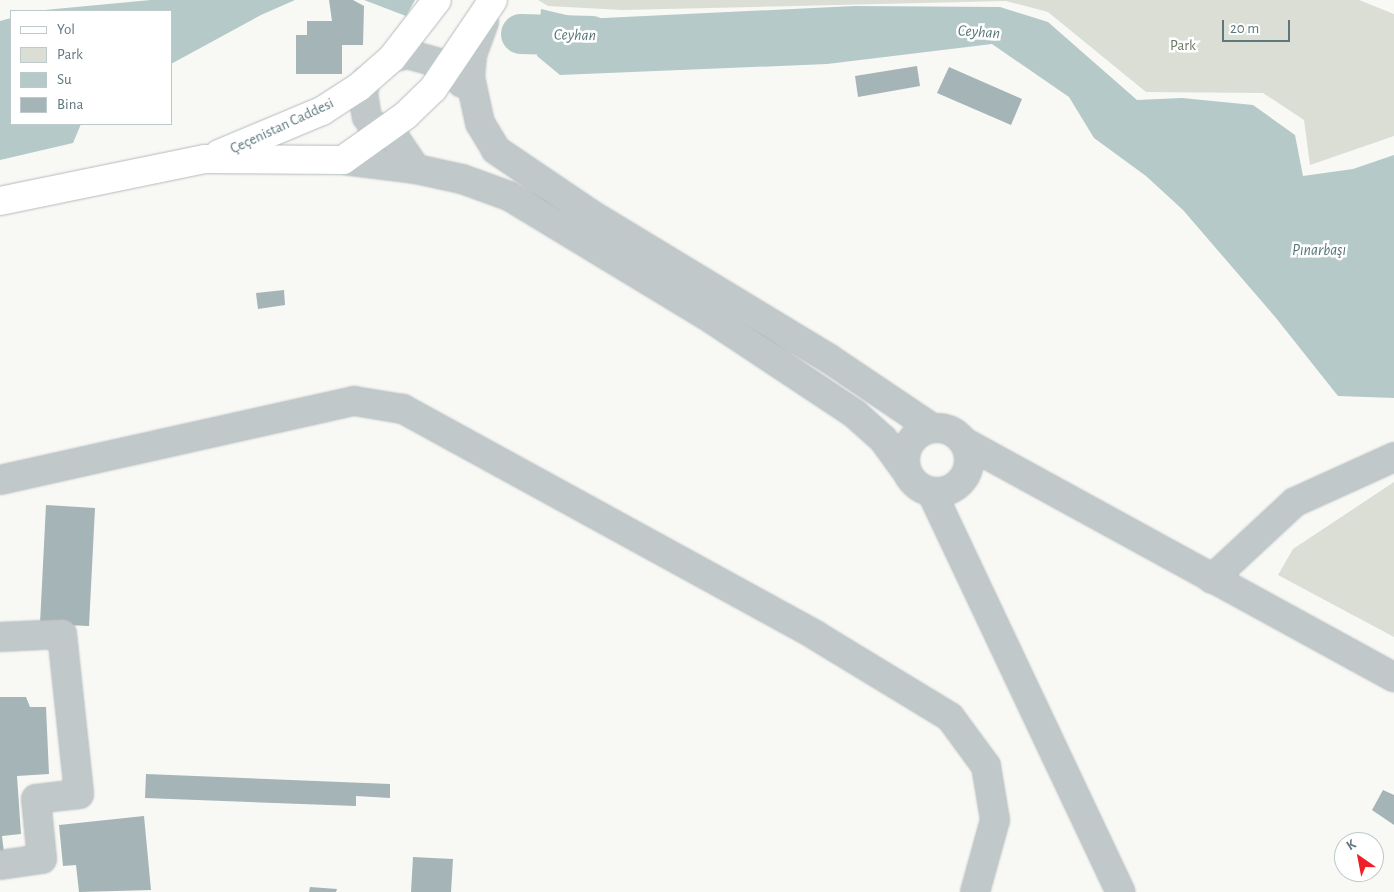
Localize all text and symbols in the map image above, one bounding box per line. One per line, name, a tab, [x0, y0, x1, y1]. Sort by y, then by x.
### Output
legend	[10, 10, 172, 125]
scale bar	[1224, 10, 1292, 42]
water label: Ceyhan	[957, 21, 1001, 43]
text: 20 m	[1230, 21, 1259, 36]
text: Yol	[57, 22, 75, 37]
water label: Ceyhan	[554, 25, 596, 45]
park label: Park	[1170, 37, 1196, 55]
text: Park	[57, 47, 83, 62]
text: Su	[57, 72, 72, 87]
street label: Çeçenistan Caddesi	[227, 94, 337, 158]
text: Bina	[57, 97, 83, 112]
water label: Pınarbaşı	[1292, 240, 1346, 260]
north arrow	[1334, 832, 1384, 882]
text: K	[1344, 837, 1359, 853]

